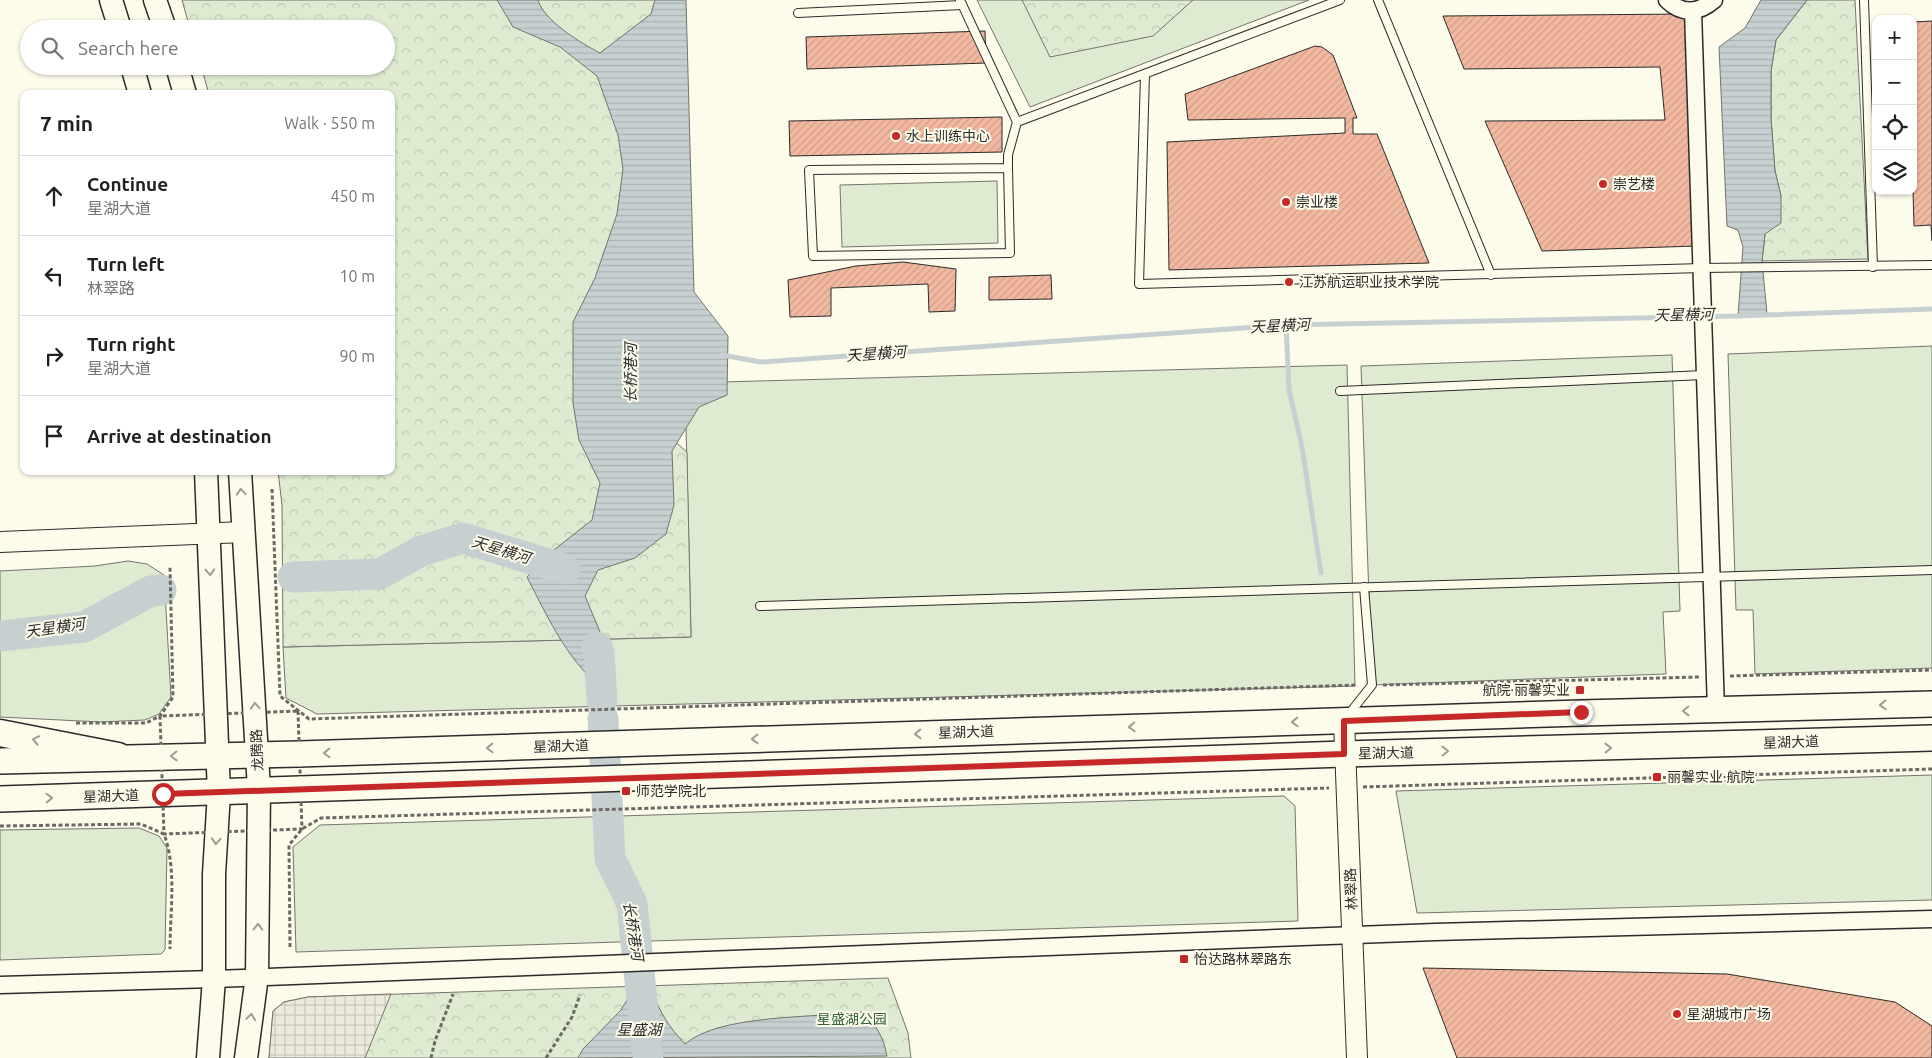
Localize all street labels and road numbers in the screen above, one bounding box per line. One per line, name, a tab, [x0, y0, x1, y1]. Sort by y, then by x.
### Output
street label: 星湖大道	[938, 723, 994, 741]
street label: 龙腾路	[248, 729, 266, 771]
street label: 星湖大道	[1763, 733, 1819, 751]
street label: 星湖大道	[533, 737, 589, 755]
street label: 星湖大道	[1358, 745, 1414, 761]
street label: 星湖大道	[83, 787, 139, 805]
street label: 林翠路	[1342, 868, 1360, 910]

